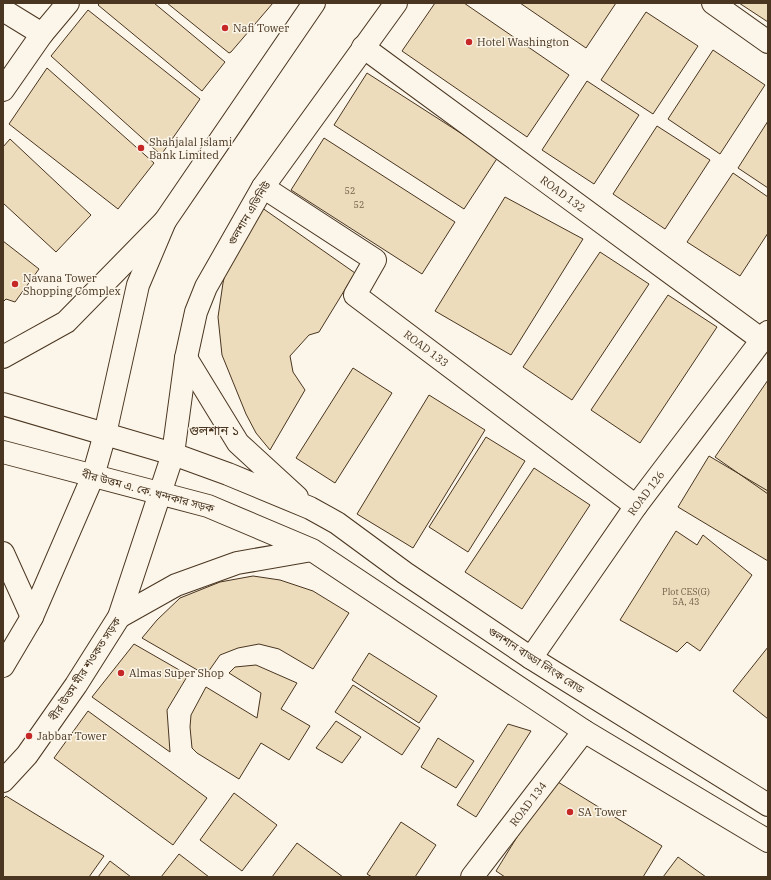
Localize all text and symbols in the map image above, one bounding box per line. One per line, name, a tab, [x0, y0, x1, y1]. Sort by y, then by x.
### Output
place label: Nafi Tower	[233, 21, 289, 35]
marker: Nafi Tower	[220, 23, 230, 33]
place label: Hotel Washington	[477, 35, 569, 49]
marker: Hotel Washington	[464, 37, 474, 47]
place label: Shahjalal Islami Bank Limited	[149, 135, 233, 162]
marker: Shahjalal Islami Bank Limited	[136, 143, 146, 153]
street label: ROAD 132	[538, 173, 588, 215]
street label: গুলশান এভিনিউ	[224, 178, 274, 247]
house number: 52	[345, 185, 355, 196]
house number: 52	[354, 199, 364, 210]
place label: Navana Tower Shopping Complex	[23, 271, 121, 298]
marker: Navana Tower Shopping Complex	[10, 279, 20, 289]
street label: ROAD 133	[401, 327, 451, 370]
district label: গুলশান ১	[189, 422, 239, 439]
street label: বীর উত্তম এ. কে. খন্দকার সড়ক	[79, 466, 216, 515]
street label: ROAD 126	[625, 468, 667, 518]
house number: Plot CES(G) 5A, 43	[662, 586, 710, 607]
street label: বীর উত্তম মীর শওকত সড়ক	[46, 614, 124, 724]
street label: গুলশান বাড্ডা লিংক রোড	[485, 624, 587, 696]
place label: Almas Super Shop	[129, 666, 224, 680]
marker: Almas Super Shop	[116, 668, 126, 678]
place label: Jabbar Tower	[37, 729, 107, 743]
marker: Jabbar Tower	[24, 731, 34, 741]
street label: ROAD 134	[506, 779, 550, 829]
place label: SA Tower	[578, 805, 627, 819]
marker: SA Tower	[565, 807, 575, 817]

